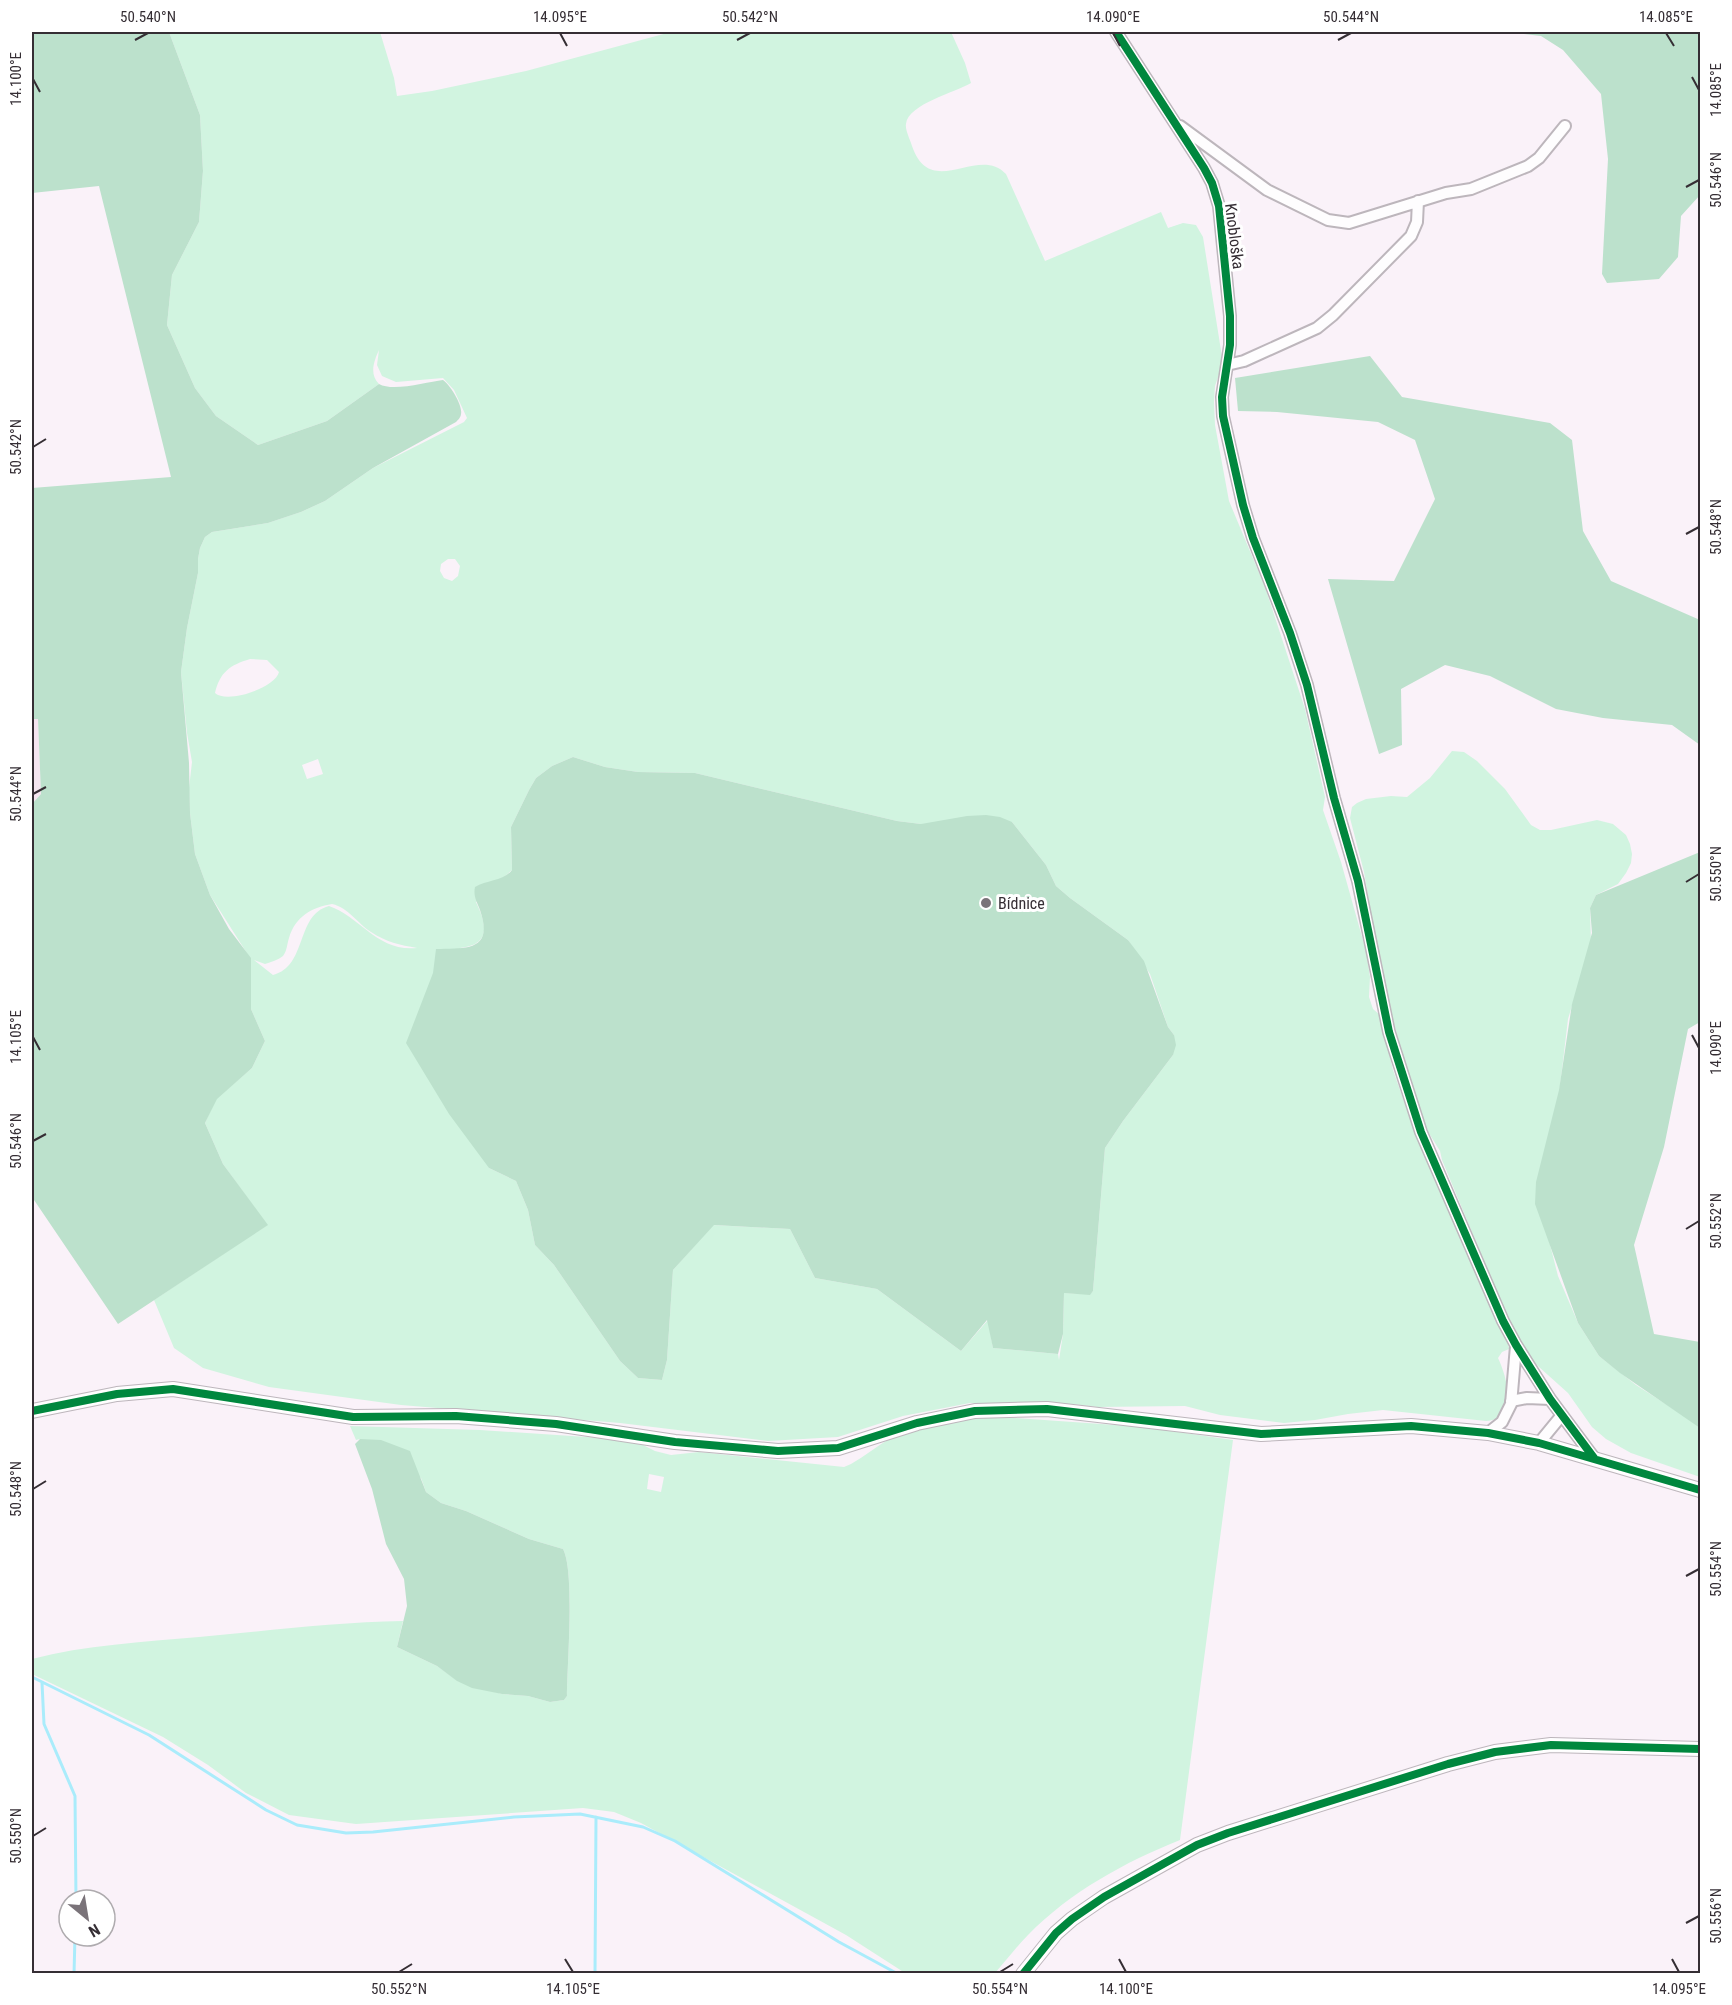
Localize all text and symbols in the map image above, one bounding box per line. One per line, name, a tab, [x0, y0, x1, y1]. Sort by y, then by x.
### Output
text: 50.540°N	[120, 8, 176, 26]
text: 14.095°E	[533, 8, 587, 26]
text: 50.542°N	[722, 8, 778, 26]
text: 14.090°E	[1086, 8, 1140, 26]
text: 50.544°N	[1323, 8, 1379, 26]
text: 14.085°E	[1639, 8, 1693, 26]
text: 14.100°E	[7, 52, 25, 106]
text: 14.085°E	[1707, 63, 1725, 117]
text: 50.546°N	[1707, 152, 1725, 208]
street label: Knobloška	[1221, 202, 1248, 270]
text: 50.542°N	[7, 419, 25, 475]
text: 50.548°N	[1707, 499, 1725, 555]
text: 50.544°N	[7, 766, 25, 822]
text: 50.550°N	[1707, 846, 1725, 902]
place label: Bídnice	[998, 894, 1045, 913]
marker: Bídnice	[979, 896, 993, 910]
text: 14.105°E	[7, 1010, 25, 1064]
text: 14.090°E	[1707, 1021, 1725, 1075]
text: 50.546°N	[7, 1113, 25, 1169]
text: 50.552°N	[1707, 1193, 1725, 1249]
text: 50.548°N	[7, 1461, 25, 1517]
text: 50.554°N	[1707, 1541, 1725, 1597]
text: 50.550°N	[7, 1808, 25, 1864]
north arrow	[57, 1888, 117, 1948]
text: 50.556°N	[1707, 1888, 1725, 1944]
text: N	[85, 1920, 103, 1941]
text: 50.552°N	[371, 1980, 427, 1998]
text: 14.105°E	[546, 1980, 600, 1998]
text: 50.554°N	[972, 1980, 1028, 1998]
text: 14.100°E	[1099, 1980, 1153, 1998]
text: 14.095°E	[1652, 1980, 1706, 1998]

